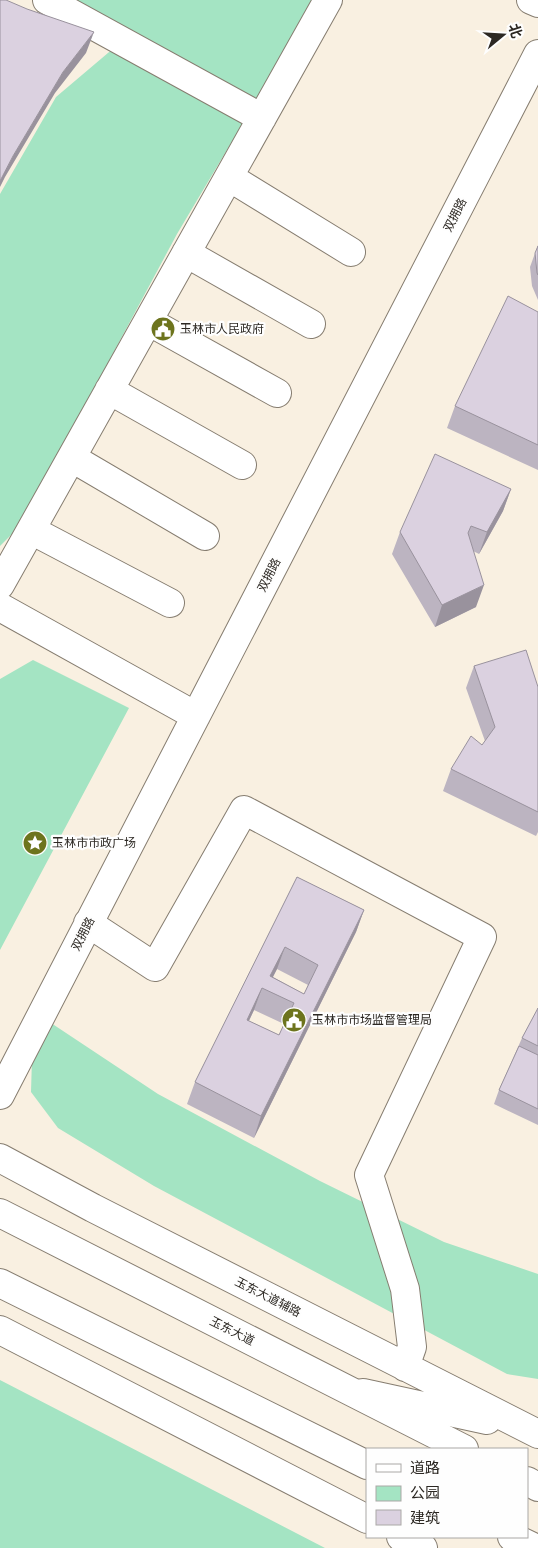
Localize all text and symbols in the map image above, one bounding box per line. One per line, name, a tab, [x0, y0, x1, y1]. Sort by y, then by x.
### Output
north arrow	[478, 10, 528, 60]
text: 北	[506, 22, 525, 40]
street label: 双拥路	[441, 196, 469, 234]
public building icon: 玉林市人民政府	[150, 316, 176, 342]
place label: 玉林市人民政府	[180, 322, 264, 336]
street label: 双拥路	[255, 556, 283, 594]
place icon: 玉林市市政广场	[22, 830, 48, 856]
place label: 玉林市市政广场	[52, 836, 136, 850]
street label: 双拥路	[69, 915, 97, 953]
public building icon: 玉林市市场监督管理局	[281, 1007, 307, 1033]
place label: 玉林市市场监督管理局	[312, 1013, 432, 1027]
street label: 玉东大道辅路	[233, 1274, 303, 1320]
street label: 玉东大道	[207, 1314, 257, 1348]
legend	[366, 1448, 528, 1538]
text: 道路	[410, 1459, 440, 1477]
text: 公园	[410, 1484, 440, 1502]
text: 建筑	[410, 1509, 440, 1527]

